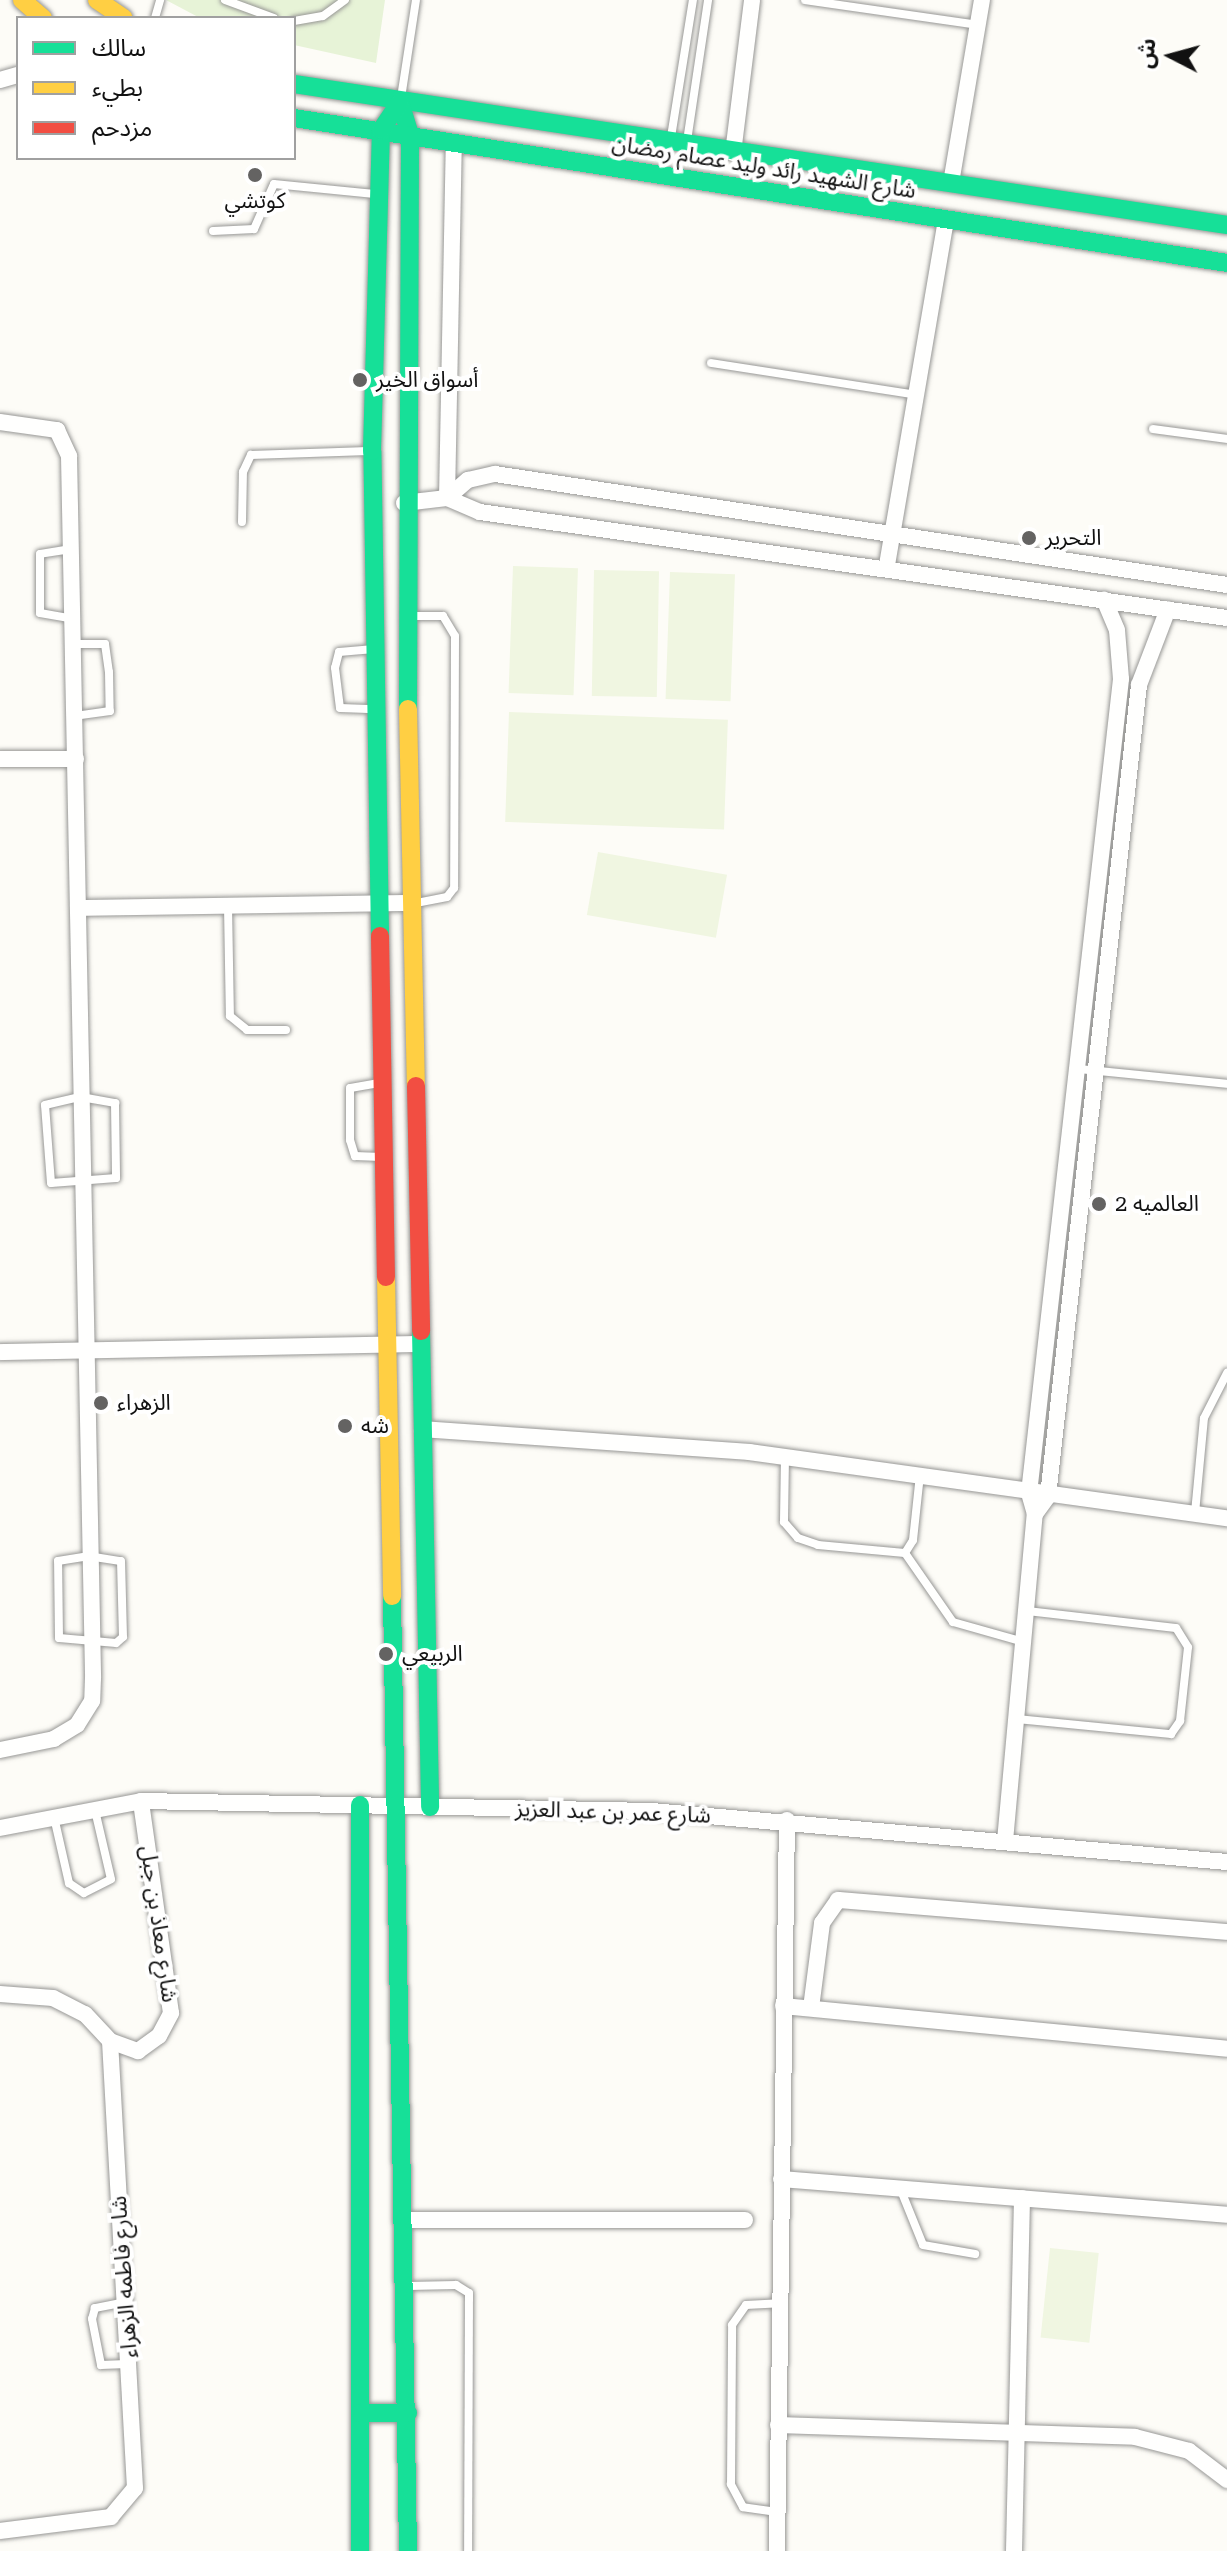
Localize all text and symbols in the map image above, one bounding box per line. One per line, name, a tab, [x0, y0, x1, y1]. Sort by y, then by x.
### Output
legend	[16, 16, 296, 160]
north arrow	[1131, 16, 1211, 96]
text: سالك	[92, 34, 146, 62]
text: ش	[1133, 37, 1161, 70]
text: بطيء	[92, 74, 143, 102]
text: مزدحم	[92, 114, 152, 142]
street label: شارع الشهيد رائد وليد عصام رمضان	[610, 130, 918, 204]
marker: كوتشي	[246, 166, 264, 184]
place label: كوتشي	[225, 188, 285, 214]
place label: أسواق الخير	[376, 367, 479, 393]
marker: أسواق الخير	[351, 371, 369, 389]
place label: التحرير	[1045, 525, 1102, 551]
marker: التحرير	[1020, 529, 1038, 547]
place label: العالميه 2	[1115, 1191, 1199, 1217]
marker: العالميه 2	[1090, 1195, 1108, 1213]
place label: الزهراء	[117, 1390, 171, 1416]
marker: الزهراء	[92, 1394, 110, 1412]
place label: شه	[361, 1413, 389, 1439]
marker: شه	[336, 1417, 354, 1435]
place label: الربيعي	[402, 1641, 463, 1667]
marker: الربيعي	[377, 1645, 395, 1663]
street label: شارع عمر بن عبد العزيز	[515, 1795, 711, 1829]
street label: شارع معاذ بن جبل	[135, 1844, 183, 2004]
street label: شارع فاطمه الزهراء	[105, 2195, 143, 2359]

